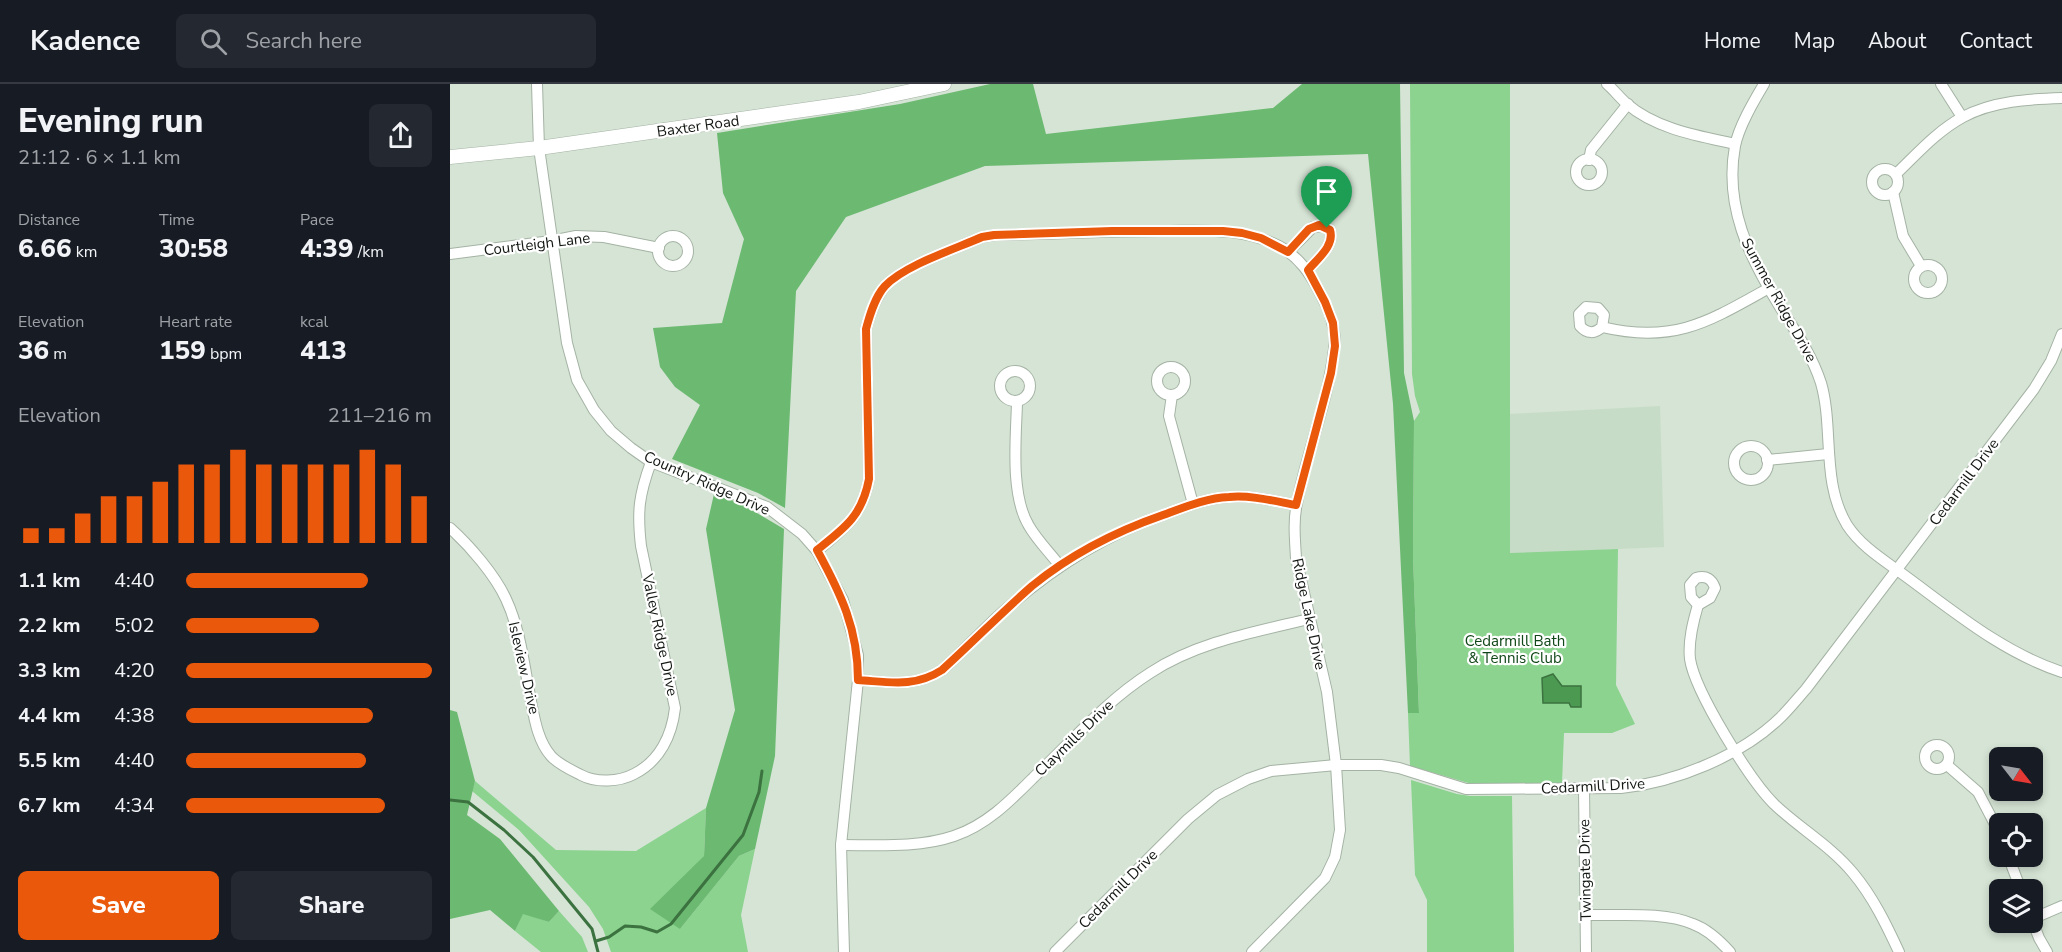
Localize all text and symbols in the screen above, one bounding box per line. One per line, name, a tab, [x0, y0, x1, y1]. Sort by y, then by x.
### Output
search box	[176, 14, 596, 68]
text: Kadence	[30, 22, 140, 60]
icon: search	[197, 25, 230, 58]
text: Search here	[245, 26, 362, 56]
text: Home	[1704, 27, 1761, 55]
text: Map	[1794, 27, 1835, 55]
text: About	[1868, 27, 1926, 55]
text: Contact	[1959, 27, 2032, 55]
text: Evening run	[18, 99, 203, 144]
button: share	[369, 104, 432, 167]
street label: Baxter Road	[655, 110, 741, 142]
text: 21:12 · 6 × 1.1 km	[18, 144, 181, 171]
pin	[1301, 166, 1352, 228]
icon: arrive	[1310, 175, 1343, 208]
text: Distance	[18, 209, 80, 231]
text: Time	[159, 209, 195, 231]
text: Pace	[300, 209, 334, 231]
street label: Courtleigh Lane	[483, 228, 591, 260]
text: 6.66	[18, 231, 72, 266]
text: 30:58	[159, 231, 228, 266]
text: 4:39	[300, 231, 354, 266]
street label: Summer Ridge Drive	[1737, 234, 1821, 366]
text: km	[72, 241, 97, 263]
text: /km	[354, 241, 384, 263]
text: Elevation	[18, 311, 84, 333]
text: Heart rate	[159, 311, 232, 333]
text: kcal	[300, 311, 328, 333]
text: 36	[18, 333, 49, 368]
text: 159	[159, 333, 206, 368]
text: 413	[300, 333, 347, 368]
text: m	[49, 343, 67, 365]
text: bpm	[206, 343, 242, 365]
text: Elevation	[18, 402, 101, 429]
text: 211–216 m	[328, 402, 432, 429]
street label: Cedarmill Drive	[1925, 434, 2003, 530]
street label: Country Ridge Drive	[641, 446, 773, 520]
street label: Ridge Lake Drive	[1287, 556, 1331, 672]
text: 1.1 km	[18, 567, 81, 594]
text: 4:40	[114, 567, 155, 594]
street label: Valley Ridge Drive	[637, 571, 683, 698]
text: 2.2 km	[18, 612, 81, 639]
text: 5:02	[114, 612, 155, 639]
street label: Isleview Drive	[504, 620, 544, 716]
park label: Cedarmill Bath & Tennis Club	[1465, 631, 1565, 668]
text: 3.3 km	[18, 657, 81, 684]
text: 4:20	[114, 657, 155, 684]
street label: Claymills Drive	[1030, 695, 1118, 781]
text: 4.4 km	[18, 702, 81, 729]
text: 4:38	[114, 702, 155, 729]
text: 5.5 km	[18, 747, 81, 774]
text: 4:40	[114, 747, 155, 774]
north arrow	[1989, 747, 2043, 801]
map controls	[1989, 747, 2043, 933]
street label: Cedarmill Drive	[1540, 773, 1646, 799]
text: 6.7 km	[18, 792, 81, 819]
text: 4:34	[114, 792, 155, 819]
button: locate	[1989, 813, 2043, 867]
street label: Twingate Drive	[1574, 819, 1596, 921]
street label: Cedarmill Drive	[1074, 845, 1162, 933]
button: Save	[18, 871, 219, 940]
button: Share	[231, 871, 432, 940]
button: layers	[1989, 879, 2043, 933]

